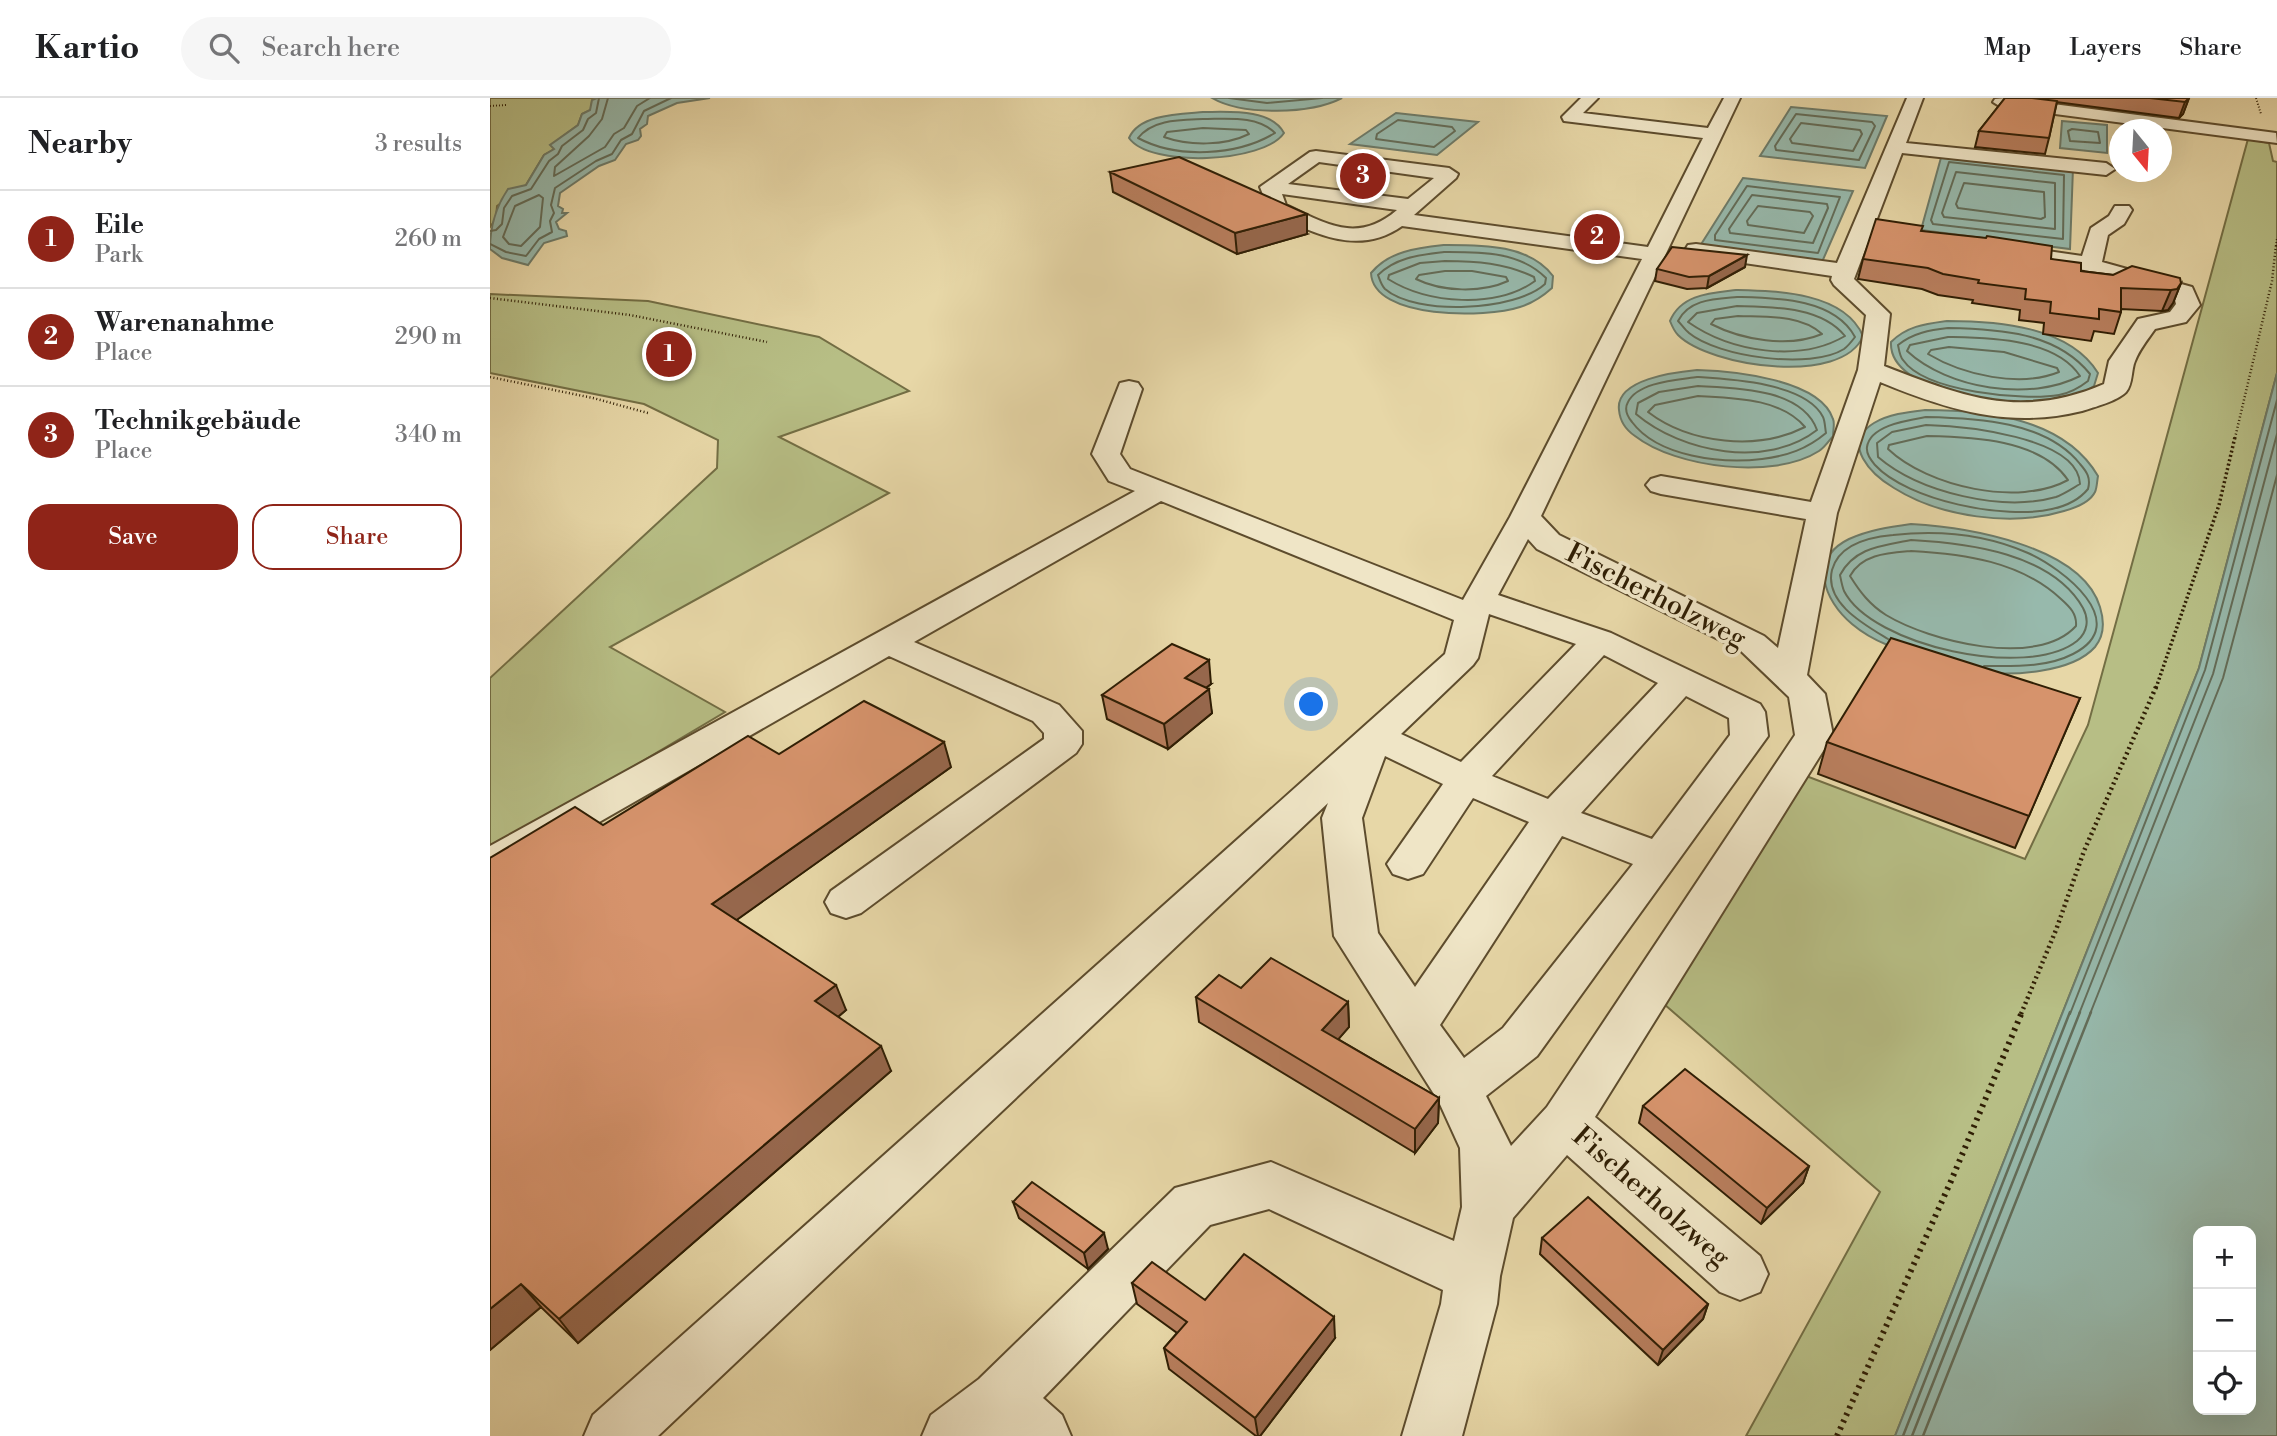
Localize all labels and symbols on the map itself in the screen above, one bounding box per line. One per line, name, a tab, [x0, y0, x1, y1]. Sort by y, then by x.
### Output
north arrow	[2109, 119, 2172, 182]
pin: 3	[1340, 150, 1386, 202]
pin: 2	[1574, 211, 1620, 263]
pin: 1	[646, 328, 692, 380]
street label: Fischerholzweg	[1560, 535, 1753, 657]
your location	[1294, 687, 1328, 721]
street label: Fischerholzweg	[1565, 1119, 1738, 1275]

